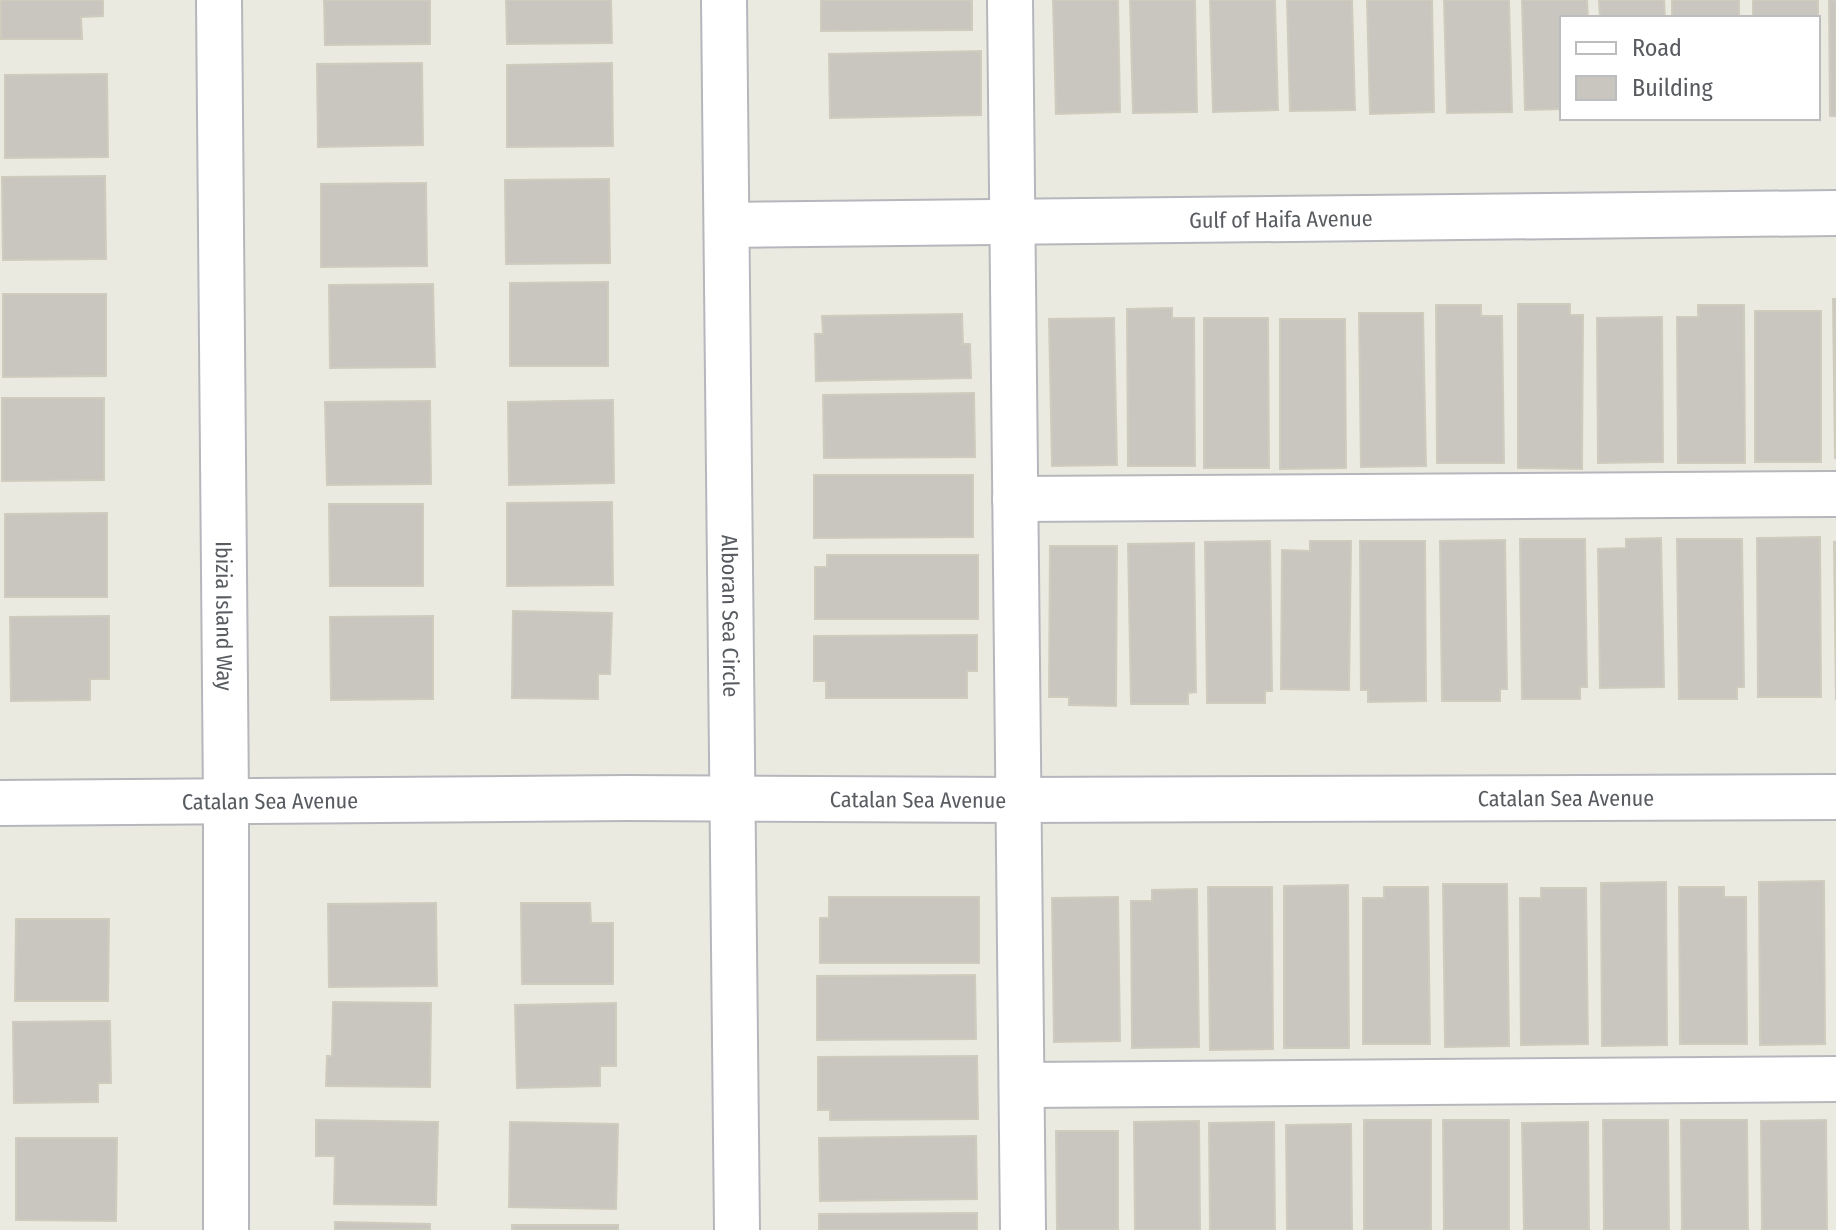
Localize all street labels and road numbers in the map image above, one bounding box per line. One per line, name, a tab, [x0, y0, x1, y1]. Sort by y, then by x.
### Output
street label: Gulf of Haifa Avenue	[1189, 205, 1373, 234]
street label: Alboran Sea Circle	[716, 535, 744, 697]
street label: Ibizia Island Way	[210, 541, 238, 691]
street label: Catalan Sea Avenue	[1478, 785, 1654, 812]
street label: Catalan Sea Avenue	[830, 786, 1006, 814]
street label: Catalan Sea Avenue	[182, 787, 358, 816]

